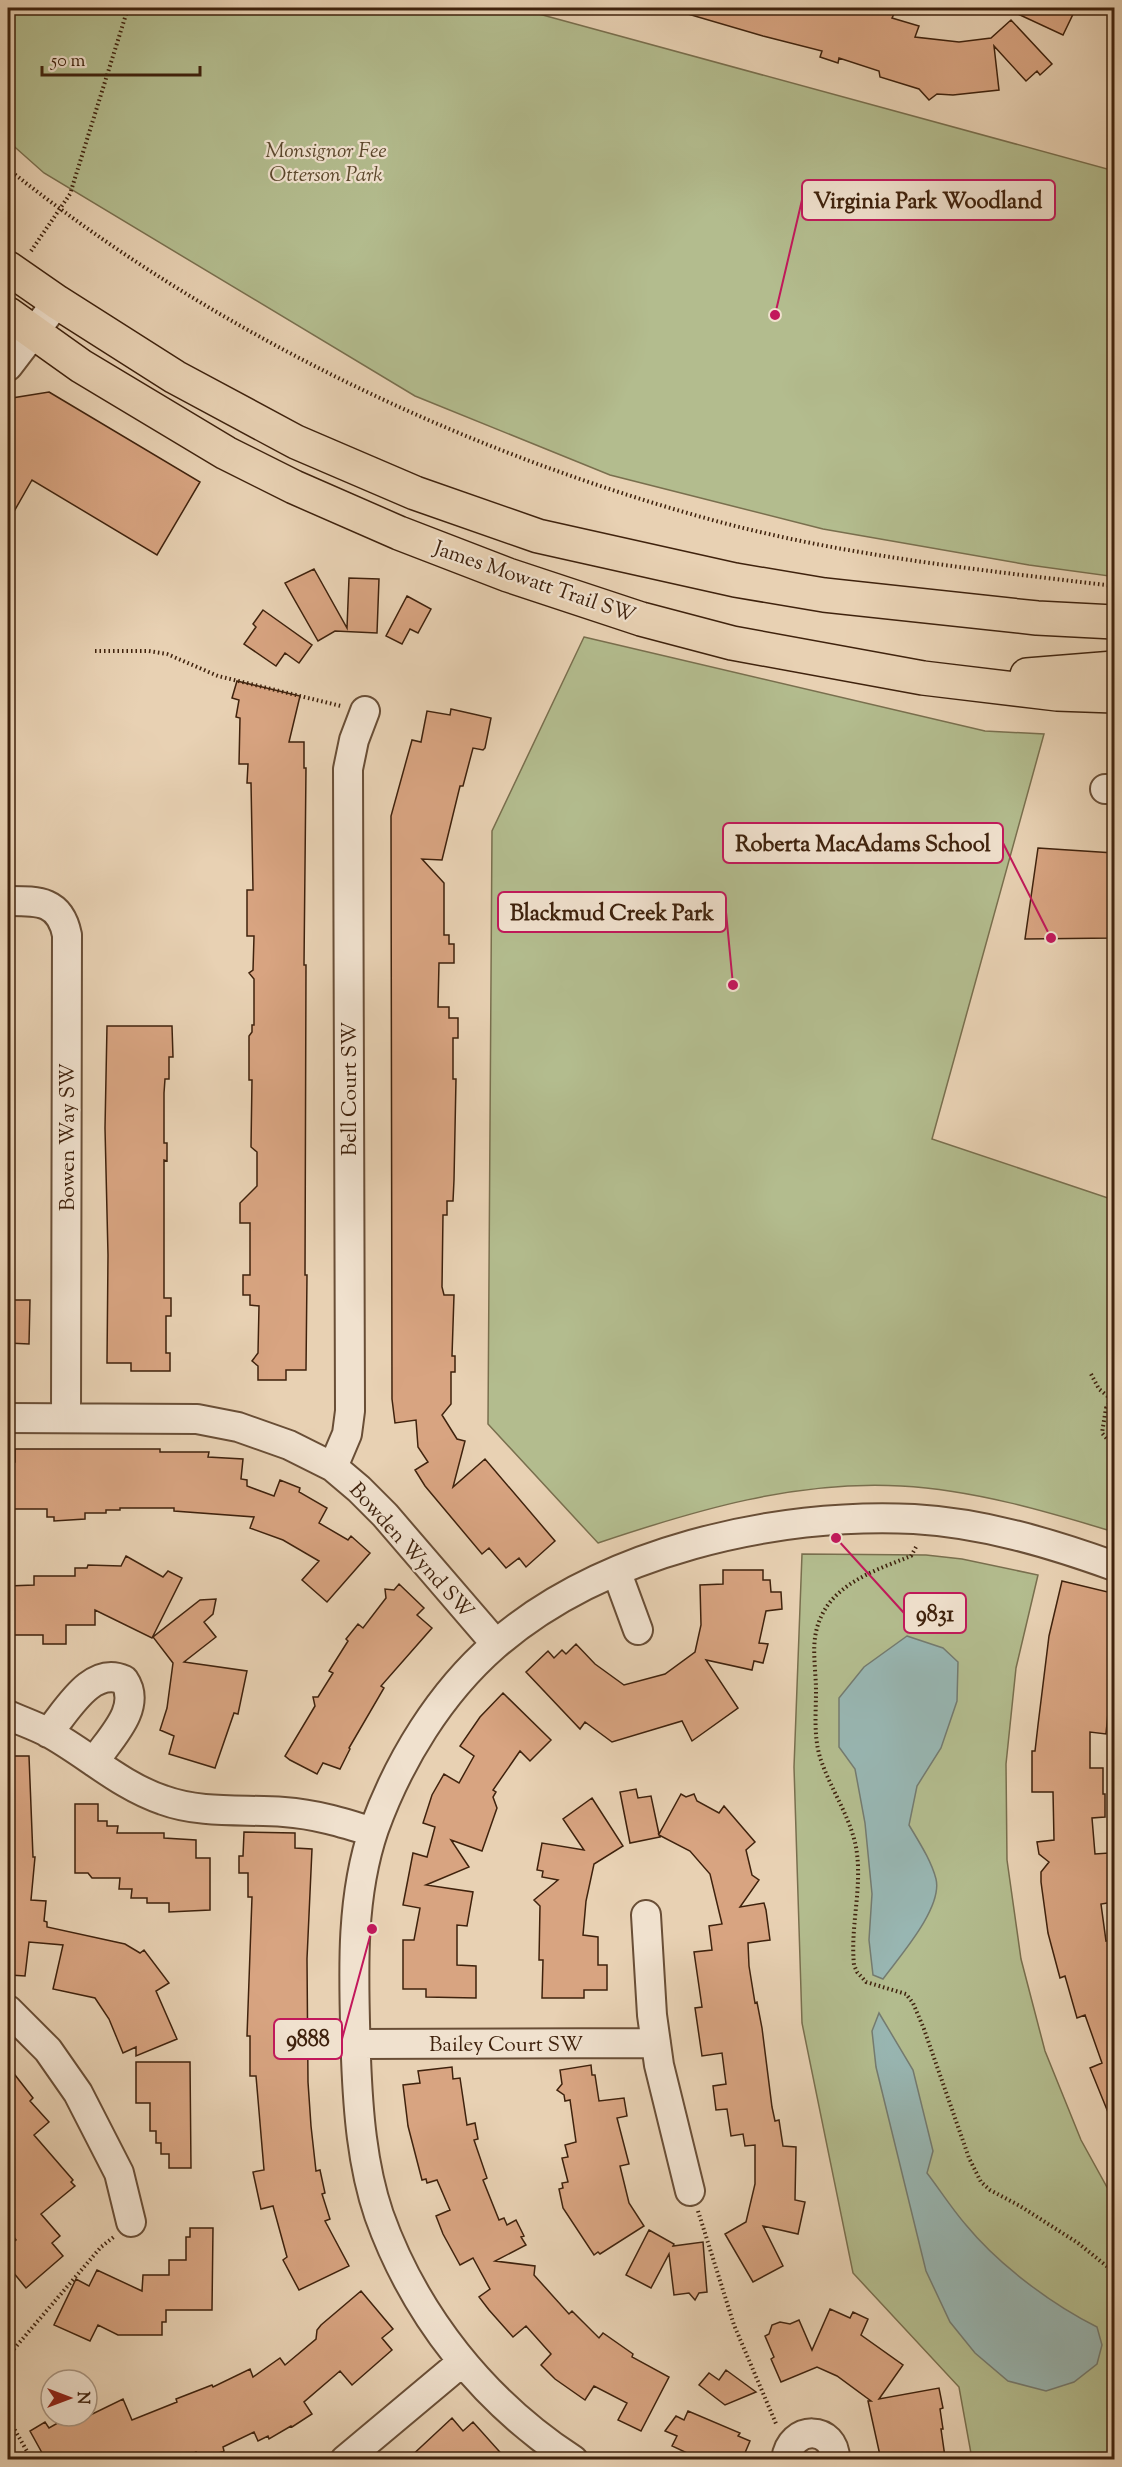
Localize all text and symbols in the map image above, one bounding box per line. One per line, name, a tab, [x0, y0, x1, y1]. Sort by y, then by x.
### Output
scale bar	[42, 39, 200, 77]
text: 50 m	[50, 49, 86, 75]
park label: Monsignor Fee Otterson Park	[265, 137, 387, 191]
callout: Virginia Park Woodland	[802, 180, 1055, 220]
text: Virginia Park Woodland	[814, 187, 1043, 219]
street label: James Mowatt Trail SW	[428, 534, 639, 632]
callout: Roberta MacAdams School	[723, 823, 1003, 863]
text: Roberta MacAdams School	[735, 830, 992, 862]
callout: Blackmud Creek Park	[498, 892, 726, 932]
text: Blackmud Creek Park	[510, 899, 714, 931]
street label: Bell Court SW	[336, 1022, 366, 1156]
street label: Bowen Way SW	[54, 1063, 84, 1211]
street label: Bowden Wynd SW	[341, 1477, 480, 1626]
callout: 9831	[904, 1593, 966, 1633]
text: 9831	[916, 1600, 955, 1632]
callout: 9888	[274, 2019, 342, 2059]
text: 9888	[286, 2025, 330, 2057]
street label: Bailey Court SW	[429, 2031, 583, 2061]
north arrow	[39, 2368, 99, 2428]
text: N	[70, 2392, 93, 2405]

